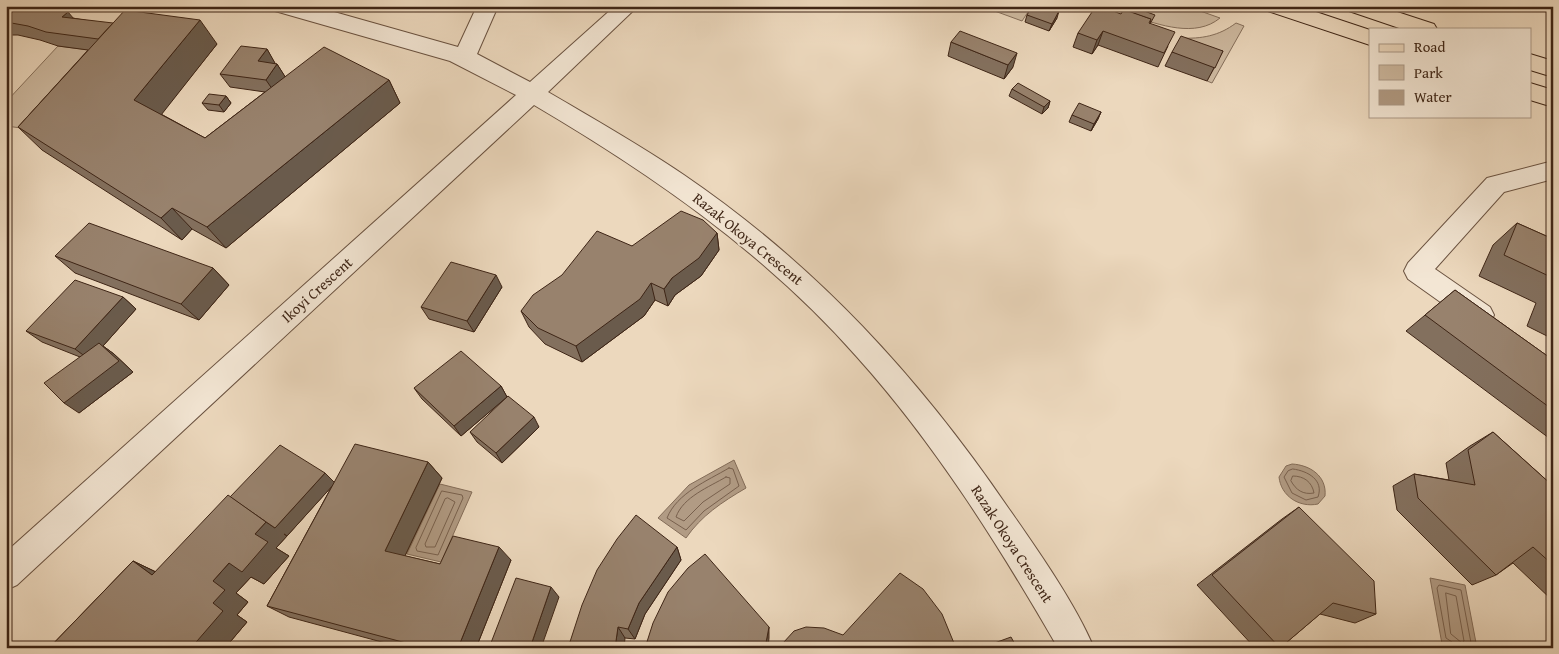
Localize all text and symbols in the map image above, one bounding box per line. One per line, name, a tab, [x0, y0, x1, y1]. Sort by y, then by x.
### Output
legend	[1369, 28, 1532, 118]
text: Road	[1414, 36, 1445, 57]
text: Park	[1414, 62, 1443, 83]
text: Water	[1414, 86, 1452, 107]
street label: Razak Okoya Crescent	[689, 187, 809, 290]
street label: Ikoyi Crescent	[277, 252, 357, 327]
street label: Razak Okoya Crescent	[966, 481, 1059, 607]

